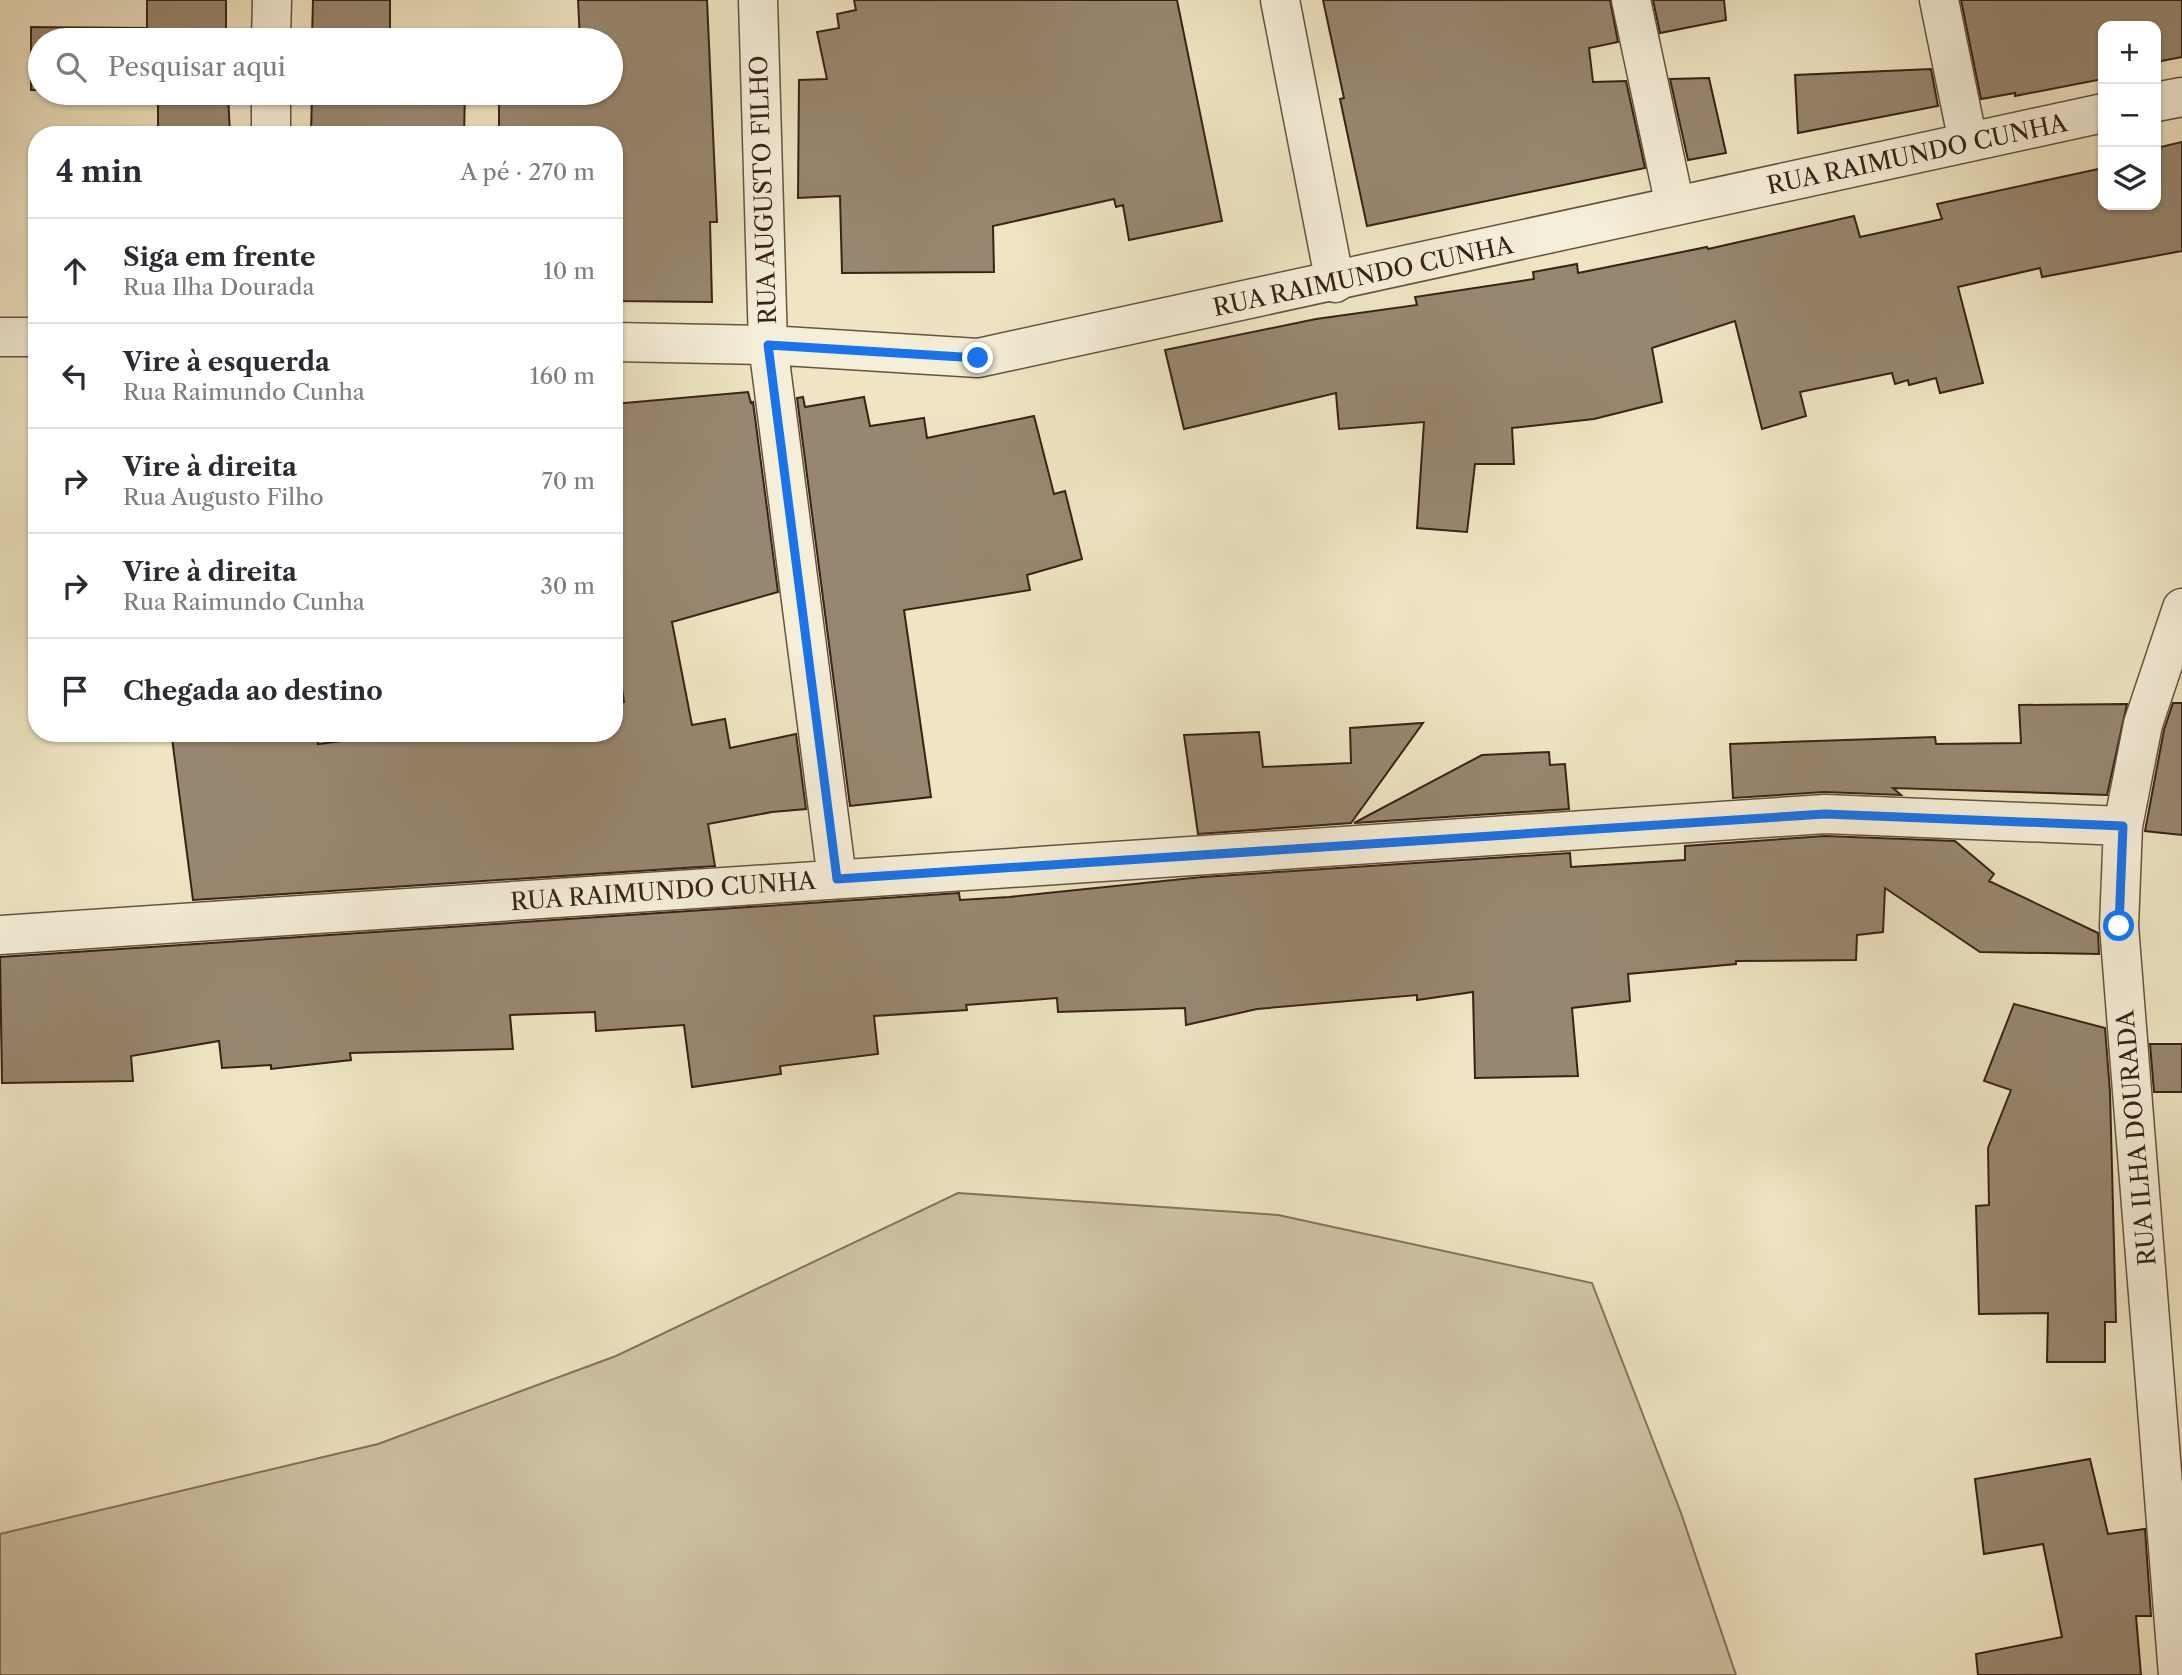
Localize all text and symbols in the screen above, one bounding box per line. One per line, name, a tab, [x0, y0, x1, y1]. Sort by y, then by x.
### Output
map controls	[2098, 21, 2161, 210]
button: +	[2098, 21, 2161, 84]
search box	[28, 28, 623, 105]
icon: search	[52, 48, 90, 86]
text: Pesquisar aqui	[108, 51, 286, 83]
street label: RUA AUGUSTO FILHO	[744, 55, 782, 325]
button: −	[2098, 84, 2161, 147]
street label: RUA RAIMUNDO CUNHA	[1764, 108, 2071, 200]
button: layers	[2098, 147, 2161, 210]
text: 4 min	[56, 153, 142, 190]
text: A pé · 270 m	[460, 158, 595, 186]
street label: RUA RAIMUNDO CUNHA	[1210, 230, 1517, 322]
text: Siga em frente	[123, 241, 316, 273]
icon: ahead	[56, 252, 94, 290]
text: 10 m	[543, 257, 595, 285]
text: Rua Ilha Dourada	[123, 273, 315, 301]
route end	[962, 342, 993, 373]
text: Vire à esquerda	[123, 346, 330, 378]
icon: left	[56, 357, 94, 395]
text: 160 m	[530, 362, 595, 390]
text: Rua Raimundo Cunha	[123, 378, 365, 406]
text: Vire à direita	[123, 451, 297, 483]
icon: right	[56, 462, 94, 500]
text: 70 m	[542, 467, 595, 495]
text: Rua Augusto Filho	[123, 483, 324, 511]
text: Vire à direita	[123, 556, 297, 588]
icon: right	[56, 567, 94, 605]
text: 30 m	[540, 572, 595, 600]
text: Rua Raimundo Cunha	[123, 588, 365, 616]
icon: arrive	[56, 672, 94, 710]
text: Chegada ao destino	[123, 675, 383, 707]
street label: RUA RAIMUNDO CUNHA	[509, 866, 818, 916]
route start	[2103, 910, 2134, 941]
street label: RUA ILHA DOURADA	[2110, 1008, 2162, 1267]

